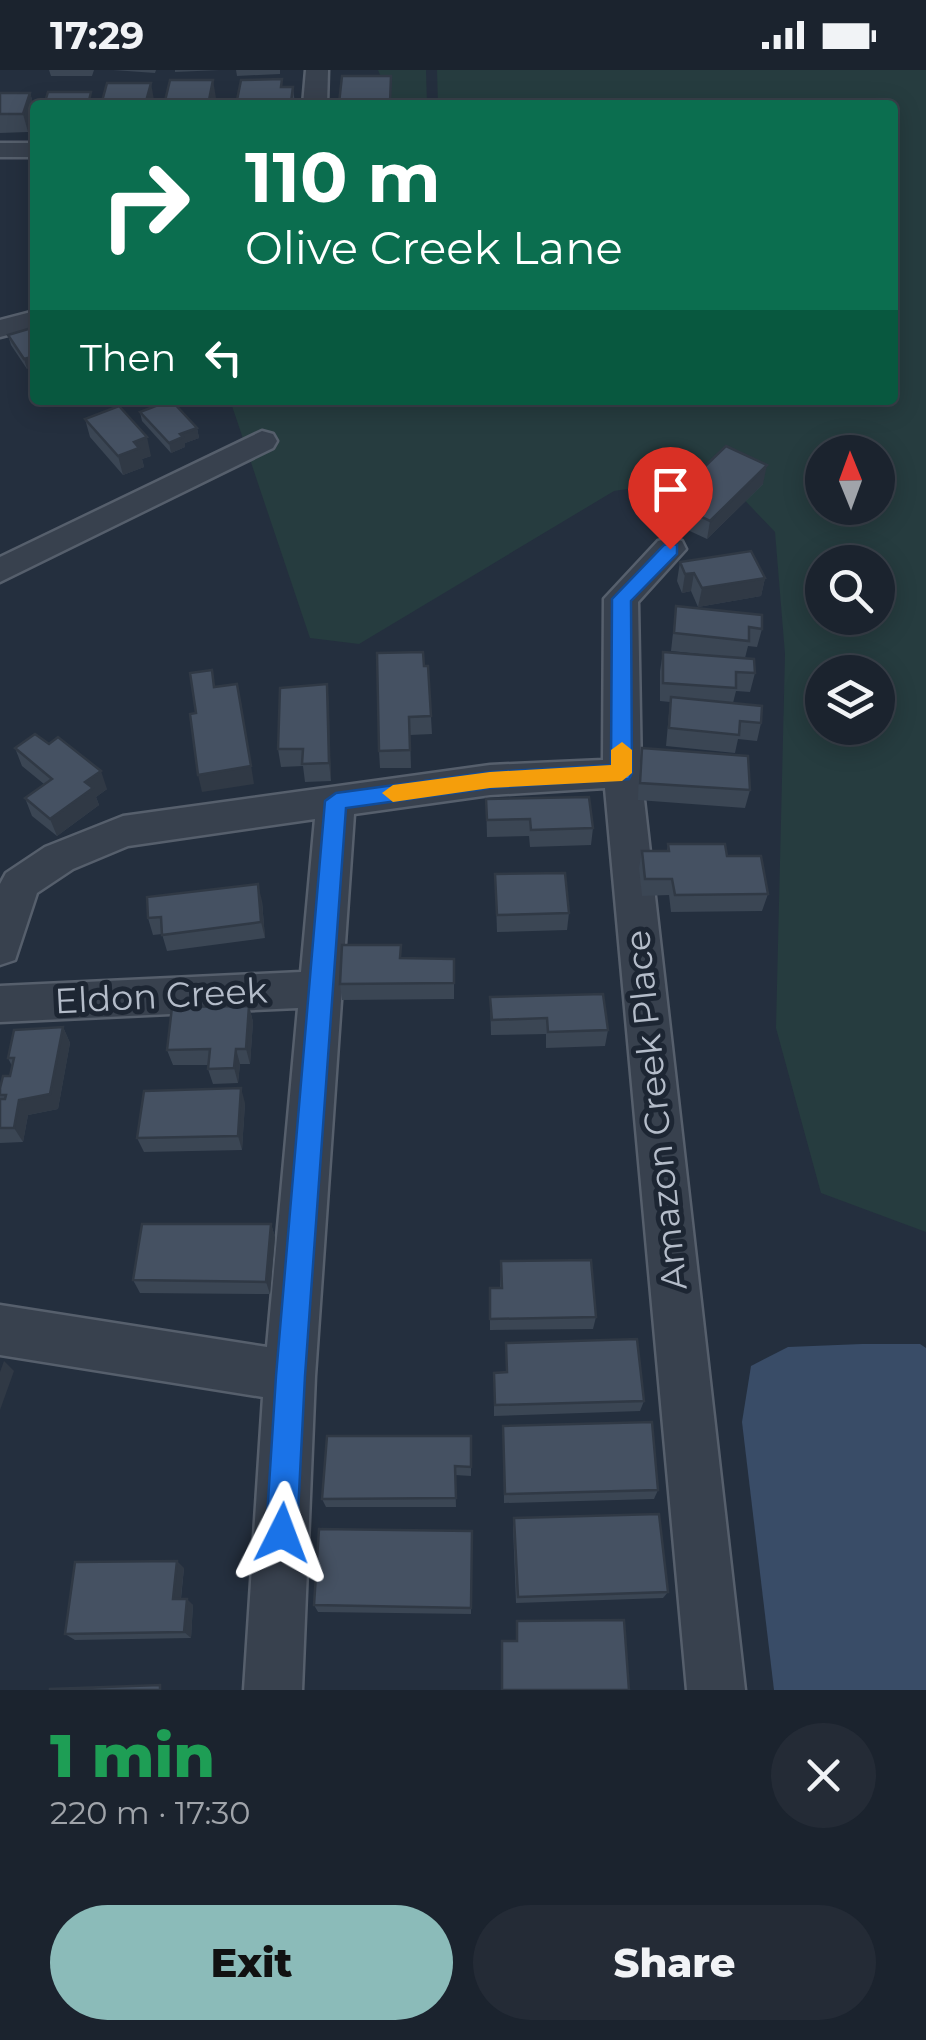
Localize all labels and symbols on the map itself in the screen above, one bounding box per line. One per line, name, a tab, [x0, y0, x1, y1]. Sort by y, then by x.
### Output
north arrow	[805, 435, 895, 525]
pin	[628, 447, 713, 550]
street label: Amazon Creek Place	[615, 928, 696, 1292]
street label: Eldon Creek	[54, 968, 268, 1023]
position arrow	[230, 1481, 334, 1585]

